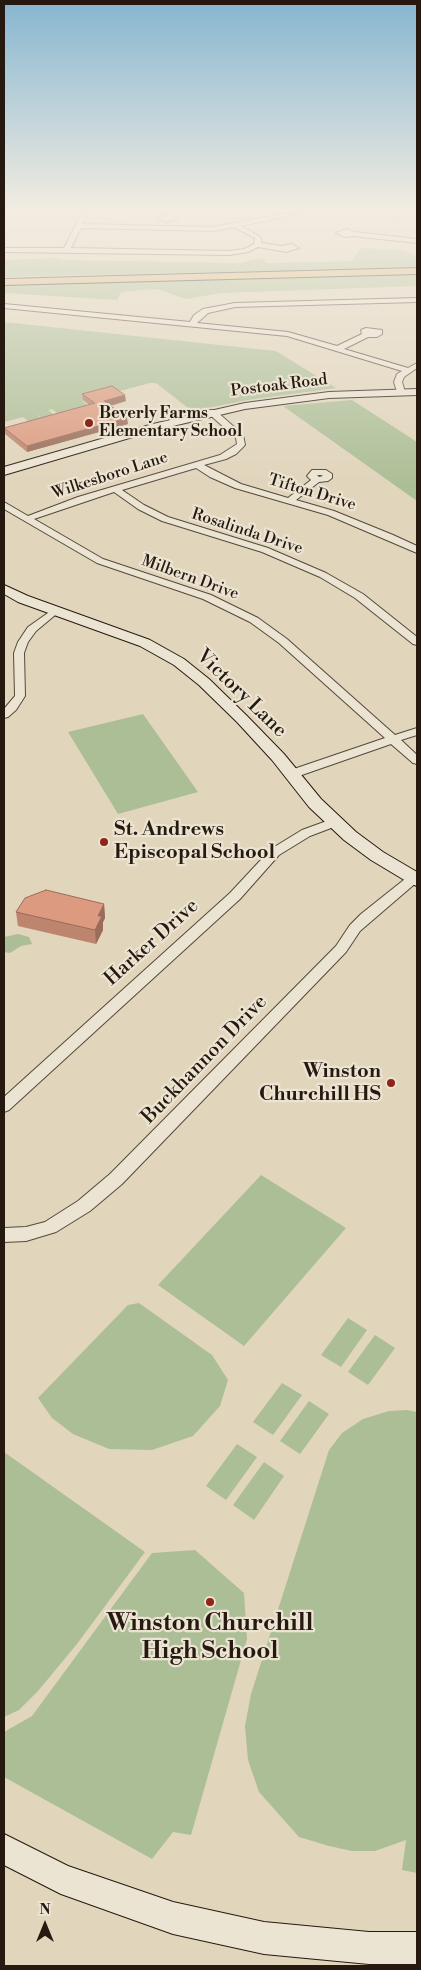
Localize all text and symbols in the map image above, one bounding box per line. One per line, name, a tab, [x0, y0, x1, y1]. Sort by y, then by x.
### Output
street label: Postoak Road	[230, 371, 328, 401]
place label: Beverly Farms Elementary School	[99, 404, 242, 442]
marker: Beverly Farms Elementary School	[83, 417, 95, 429]
street label: Wilkesboro Lane	[50, 448, 170, 504]
street label: Tifton Drive	[266, 471, 358, 515]
street label: Rosalinda Drive	[189, 505, 305, 559]
street label: Milbern Drive	[139, 552, 241, 604]
street label: Victory Lane	[191, 645, 291, 743]
place label: St. Andrews Episcopal School	[114, 818, 275, 865]
marker: St. Andrews Episcopal School	[98, 836, 110, 848]
street label: Harker Drive	[100, 894, 204, 992]
street label: Buckhannon Drive	[137, 990, 273, 1130]
place label: Winston Churchill HS	[259, 1060, 381, 1107]
marker: Winston Churchill HS	[385, 1077, 397, 1089]
marker: Winston Churchill High School	[204, 1596, 216, 1608]
place label: Winston Churchill High School	[107, 1610, 313, 1666]
north arrow	[20, 1900, 70, 1950]
text: N	[39, 1901, 51, 1919]

